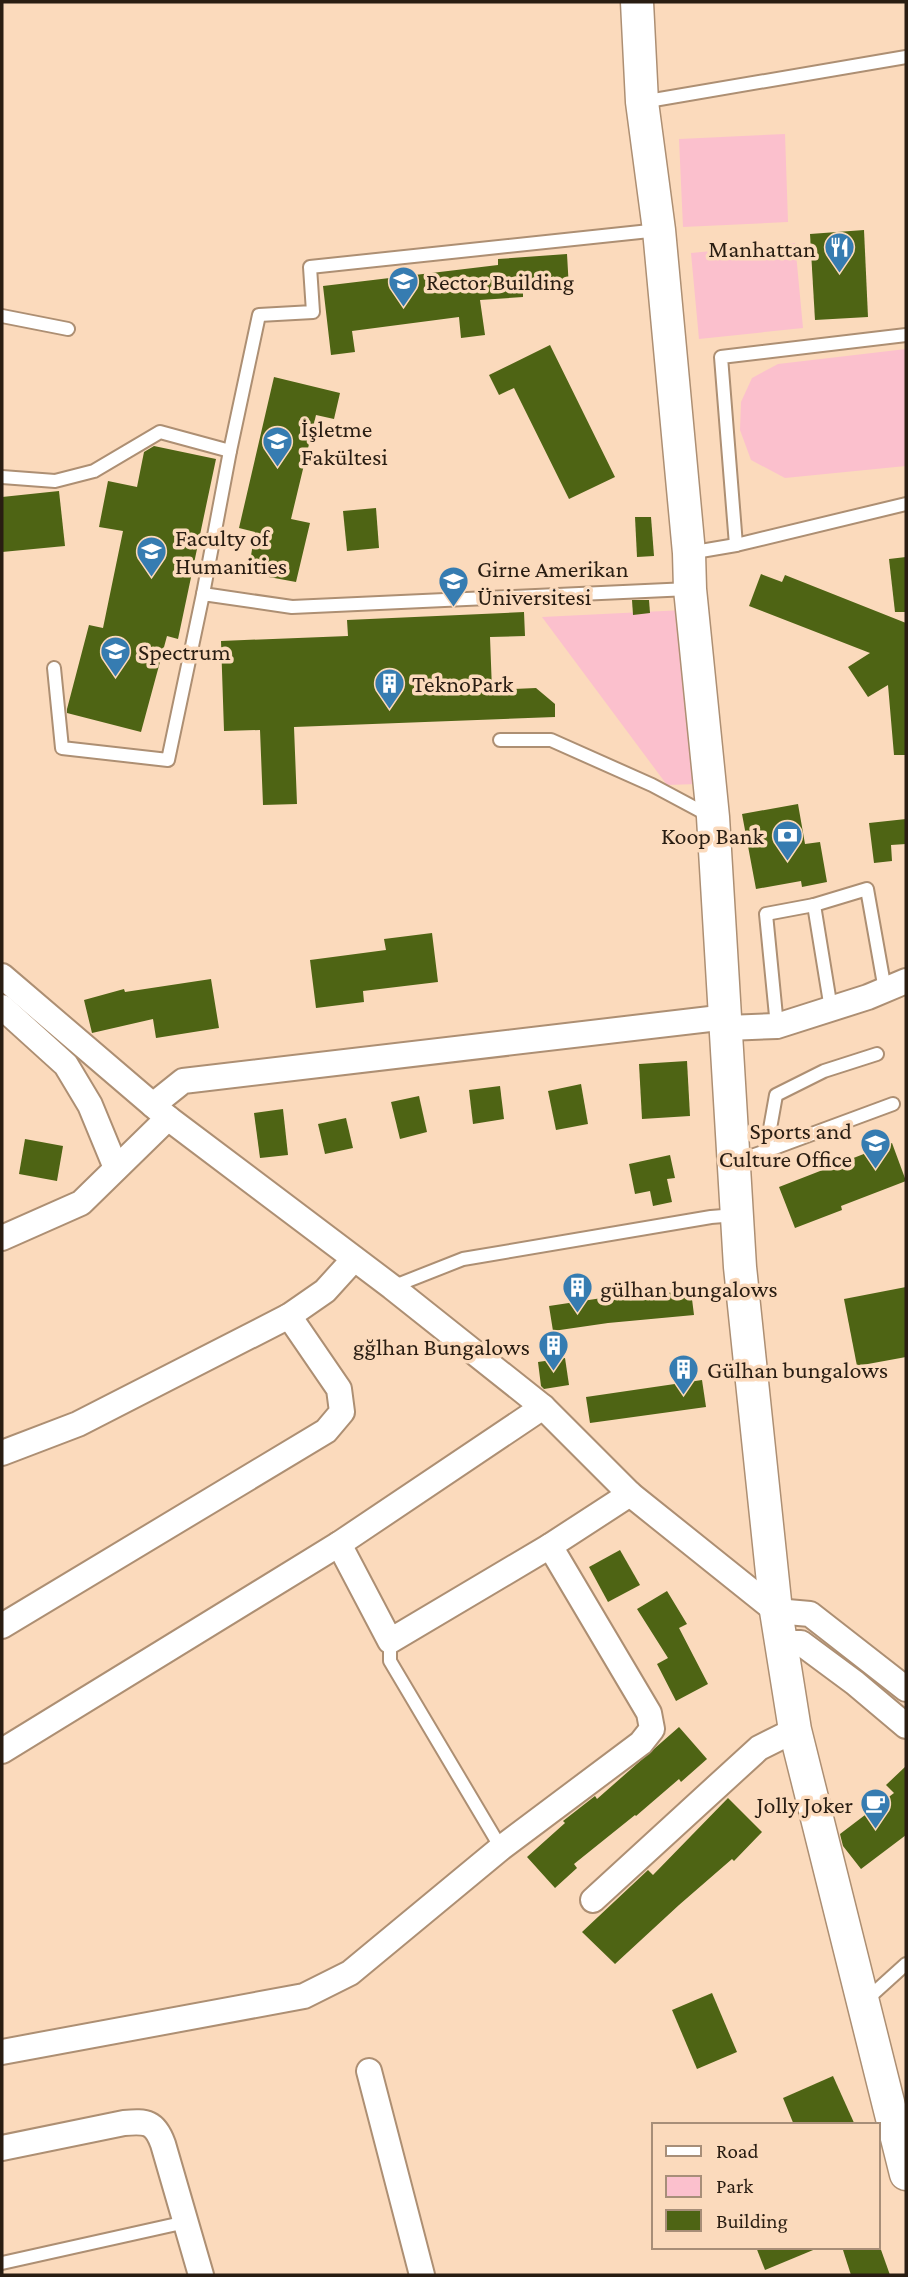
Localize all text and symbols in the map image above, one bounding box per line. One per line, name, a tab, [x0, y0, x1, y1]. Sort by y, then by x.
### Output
restaurant icon: Manhattan	[822, 231, 856, 275]
place label: Manhattan	[708, 235, 816, 262]
school or university icon: Rector Building	[386, 264, 420, 308]
place label: Rector Building	[426, 268, 574, 295]
place label: İşletme Fakültesi	[301, 415, 388, 470]
school or university icon: İşletme Fakültesi	[261, 425, 295, 469]
place label: Faculty of Humanities	[175, 524, 287, 579]
school or university icon: Faculty of Humanities	[135, 534, 169, 578]
place label: Girne Amerikan Üniversitesi	[477, 555, 629, 610]
school or university icon: Girne Amerikan Üniversitesi	[437, 565, 471, 609]
school or university icon: Spectrum	[98, 634, 132, 678]
place label: Spectrum	[138, 638, 231, 665]
building icon: TeknoPark	[372, 666, 406, 710]
place label: TeknoPark	[412, 670, 514, 697]
bank icon: Koop Bank	[770, 818, 804, 862]
place label: Koop Bank	[661, 822, 765, 849]
place label: Sports and Culture Office	[719, 1117, 852, 1172]
school or university icon: Sports and Culture Office	[858, 1127, 892, 1171]
building icon: gülhan bungalows	[560, 1271, 594, 1315]
place label: gülhan bungalows	[600, 1275, 778, 1302]
building icon: gğlhan Bungalows	[536, 1329, 570, 1373]
place label: gğlhan Bungalows	[353, 1333, 530, 1360]
building icon: Gülhan bungalows	[667, 1352, 701, 1396]
place label: Gülhan bungalows	[707, 1356, 888, 1383]
cafe icon: Jolly Joker	[859, 1787, 893, 1831]
place label: Jolly Joker	[754, 1791, 853, 1818]
legend	[652, 2123, 880, 2249]
text: Road	[716, 2139, 759, 2163]
text: Park	[716, 2174, 753, 2198]
text: Building	[716, 2209, 788, 2233]

